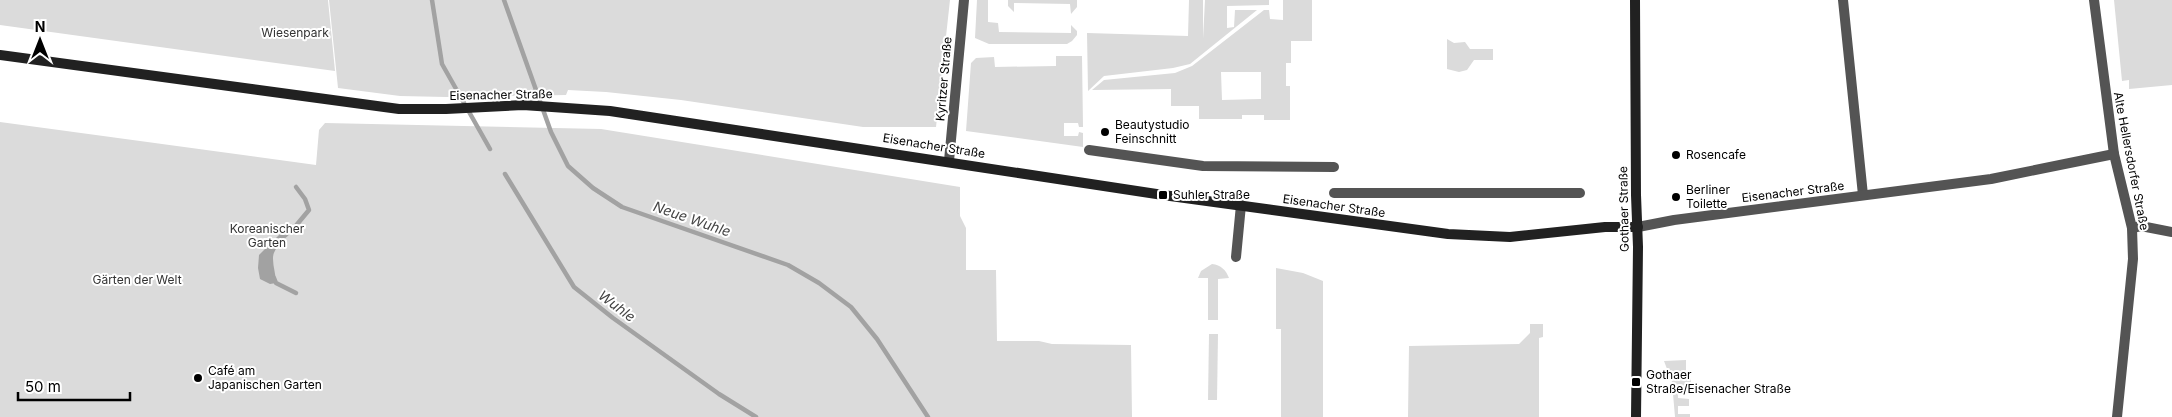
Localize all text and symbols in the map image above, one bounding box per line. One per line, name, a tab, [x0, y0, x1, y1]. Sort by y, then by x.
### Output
north arrow	[15, 15, 65, 65]
text: N	[35, 18, 45, 35]
park label: Wiesenpark	[261, 25, 329, 40]
street label: Kyritzer Straße	[932, 36, 955, 122]
street label: Eisenacher Straße	[449, 86, 553, 103]
street label: Alte Hellersdorfer Straße	[2111, 90, 2152, 231]
place label: Beautystudio Feinschnitt	[1115, 117, 1190, 146]
marker: Beautystudio Feinschnitt	[1099, 126, 1111, 138]
street label: Eisenacher Straße	[882, 130, 986, 161]
place label: Rosencafe	[1686, 147, 1746, 162]
marker: Rosencafe	[1670, 149, 1682, 161]
street label: Gothaer Straße	[1615, 166, 1632, 252]
street label: Eisenacher Straße	[1741, 178, 1845, 205]
place label: Berliner Toilette	[1686, 182, 1730, 211]
place label: Suhler Straße	[1173, 187, 1250, 202]
marker: Suhler Straße	[1157, 189, 1169, 201]
street label: Eisenacher Straße	[1282, 191, 1386, 220]
marker: Berliner Toilette	[1670, 191, 1682, 203]
water label: Neue Wuhle	[651, 197, 733, 240]
park label: Koreanischer Garten	[230, 221, 305, 250]
park label: Gärten der Welt	[92, 272, 182, 287]
water label: Wuhle	[595, 286, 639, 325]
place label: Café am Japanischen Garten	[208, 363, 322, 392]
place label: Gothaer Straße/Eisenacher Straße	[1646, 367, 1791, 396]
scale bar	[18, 370, 130, 402]
marker: Café am Japanischen Garten	[192, 372, 204, 384]
marker: Gothaer Straße/Eisenacher Straße	[1630, 376, 1642, 388]
text: 50 m	[25, 377, 61, 396]

